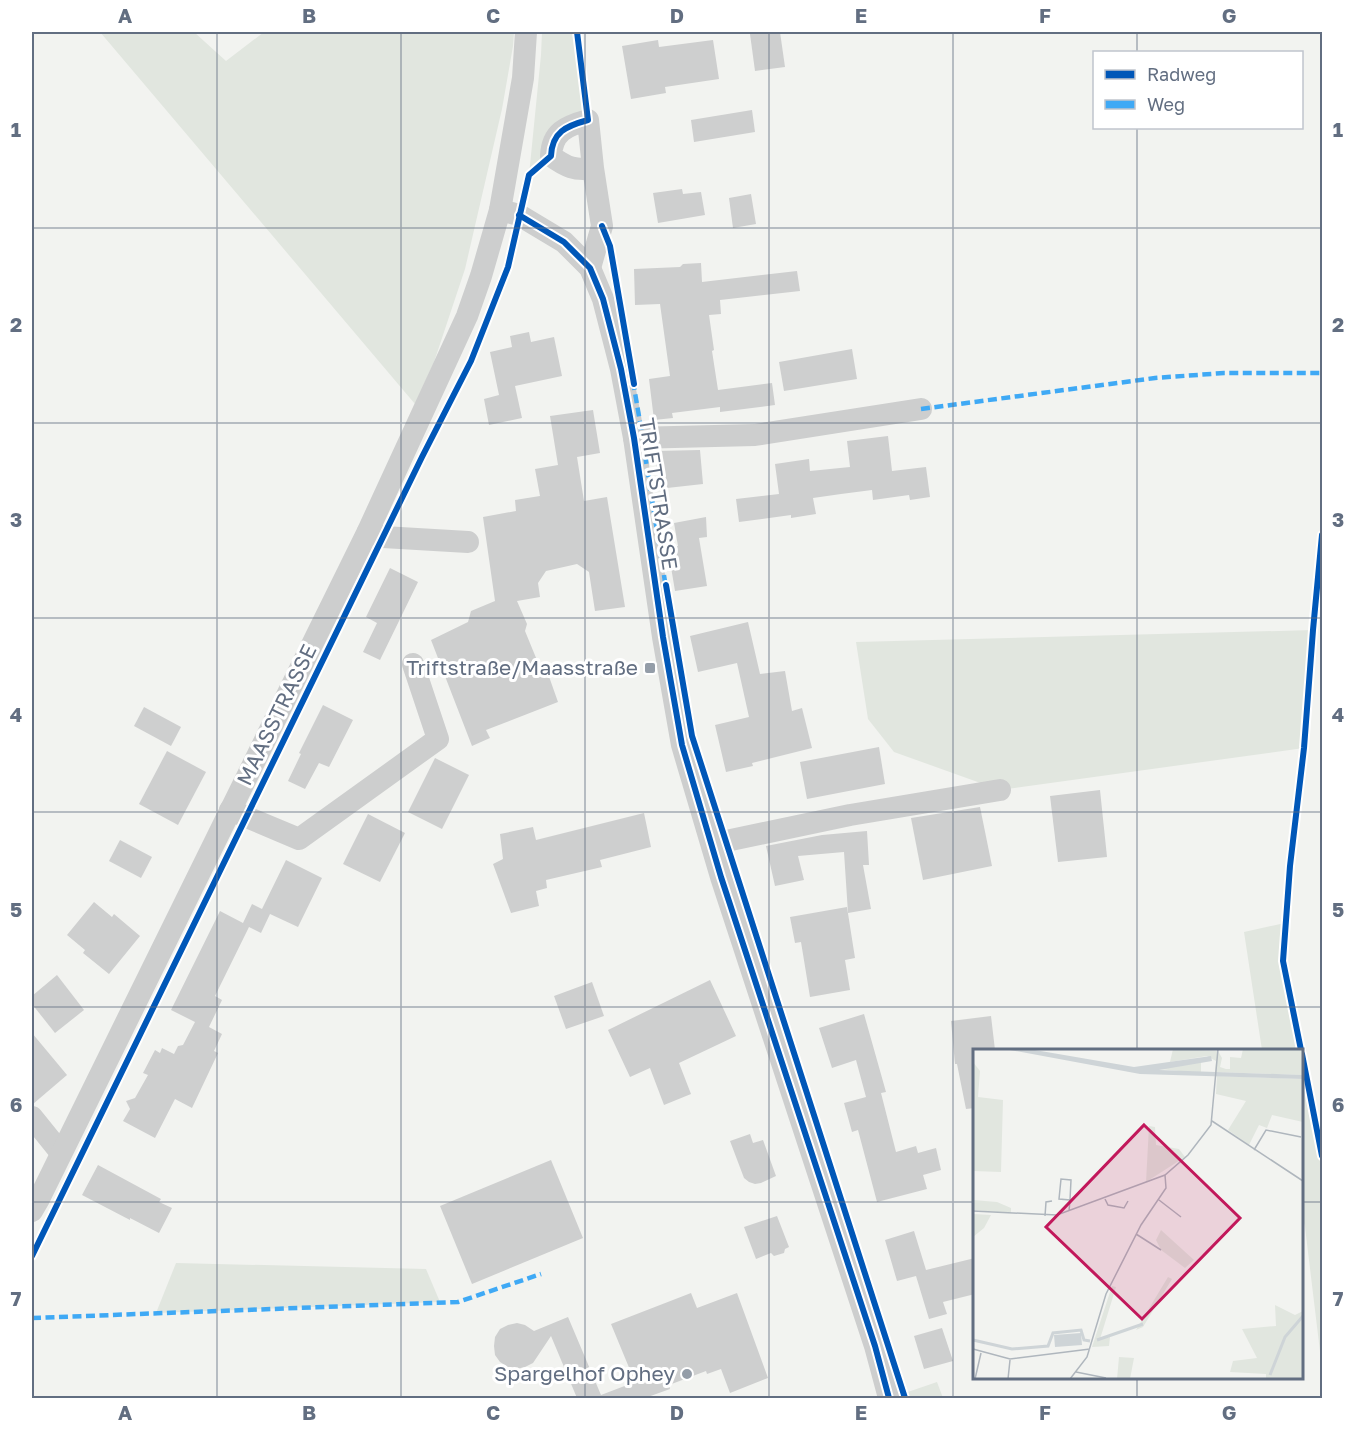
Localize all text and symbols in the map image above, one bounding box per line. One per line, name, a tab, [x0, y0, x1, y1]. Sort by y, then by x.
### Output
text: A	[118, 3, 132, 27]
text: B	[302, 3, 316, 27]
text: C	[486, 3, 500, 27]
text: D	[670, 3, 684, 27]
text: E	[855, 3, 867, 27]
text: F	[1039, 3, 1051, 27]
text: G	[1222, 3, 1236, 27]
legend	[1093, 51, 1303, 129]
text: Radweg	[1147, 63, 1216, 85]
text: Weg	[1147, 93, 1185, 115]
text: 1	[11, 117, 21, 141]
text: 1	[1333, 117, 1343, 141]
text: 2	[10, 312, 22, 336]
text: 2	[1332, 312, 1344, 336]
street label: TRIFTSTRASSE	[634, 416, 684, 572]
text: 3	[10, 507, 22, 531]
text: 3	[1332, 507, 1344, 531]
street label: MAASSTRASSE	[231, 640, 322, 789]
place label: Triftstraße/Maasstraße	[406, 654, 638, 680]
marker: Triftstraße/Maasstraße	[643, 661, 657, 675]
text: 4	[10, 702, 22, 726]
text: 4	[1332, 702, 1344, 726]
text: 5	[10, 897, 22, 921]
text: 5	[1332, 897, 1344, 921]
inset map	[973, 1049, 1303, 1379]
text: 6	[10, 1092, 22, 1116]
text: 6	[1332, 1092, 1344, 1116]
text: 7	[11, 1286, 22, 1310]
text: 7	[1333, 1286, 1344, 1310]
place label: Spargelhof Ophey	[494, 1360, 675, 1386]
marker: Spargelhof Ophey	[680, 1367, 694, 1381]
text: A	[118, 1400, 132, 1424]
text: B	[302, 1400, 316, 1424]
text: C	[486, 1400, 500, 1424]
text: D	[670, 1400, 684, 1424]
text: E	[855, 1400, 867, 1424]
text: F	[1039, 1400, 1051, 1424]
text: G	[1222, 1400, 1236, 1424]

